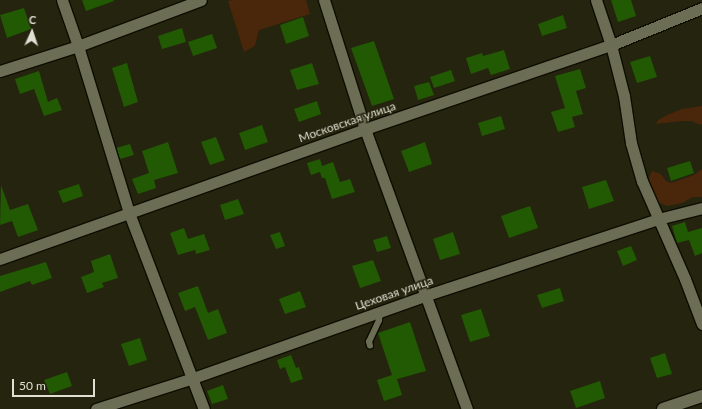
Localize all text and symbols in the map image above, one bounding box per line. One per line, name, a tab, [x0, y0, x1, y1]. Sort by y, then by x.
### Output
north arrow	[12, 12, 52, 52]
text: С	[29, 13, 37, 26]
street label: Московская улица	[296, 99, 398, 145]
street label: Цеховая улица	[353, 273, 435, 313]
scale bar	[14, 371, 97, 397]
text: 50 m	[19, 378, 46, 393]

